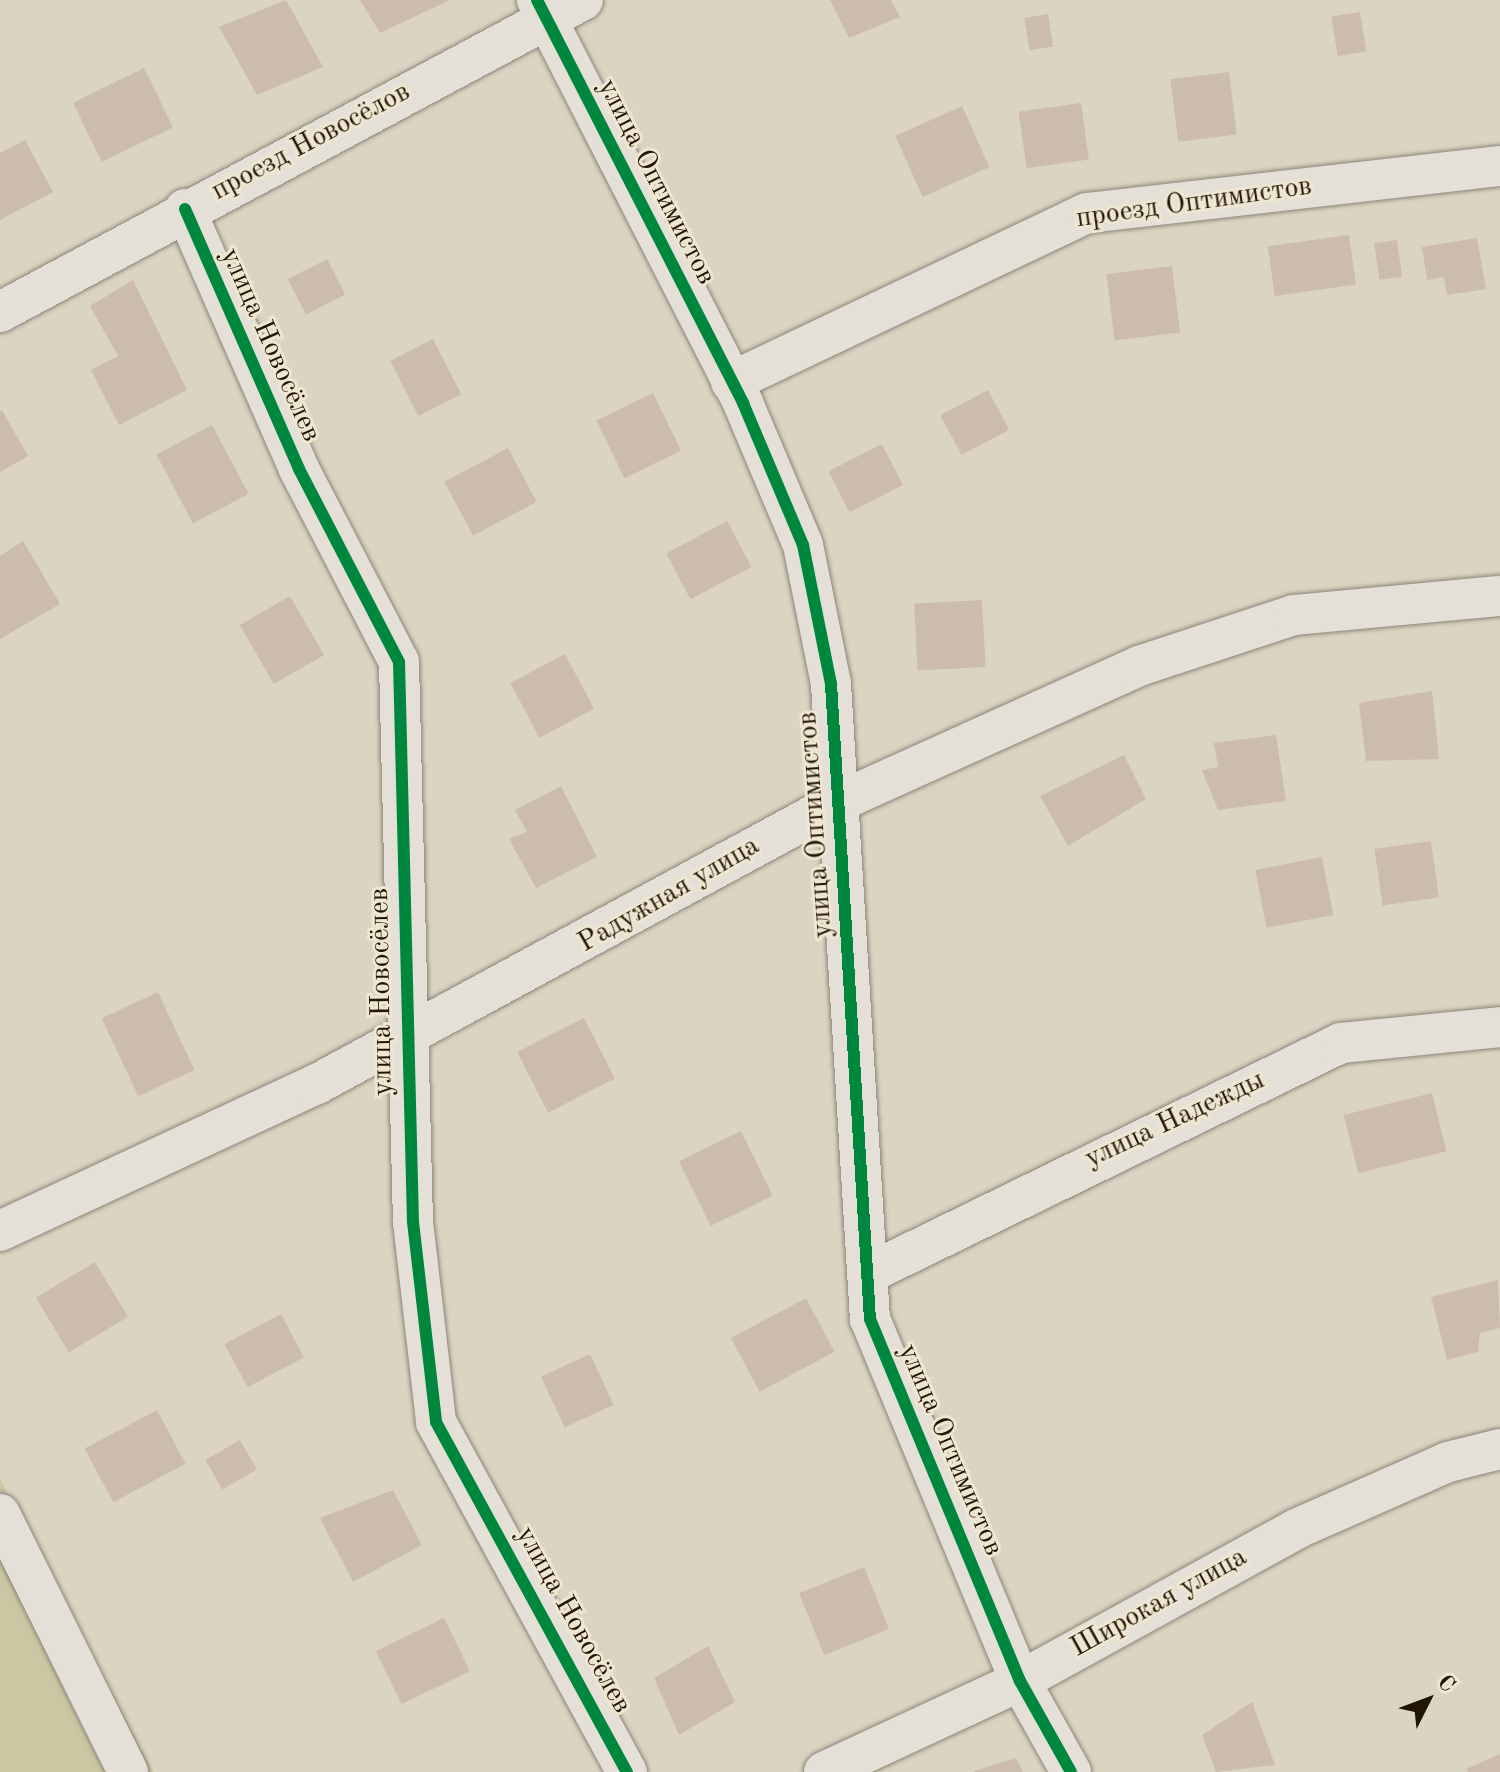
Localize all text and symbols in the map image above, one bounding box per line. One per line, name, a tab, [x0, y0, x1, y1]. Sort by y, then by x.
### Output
street label: улица Оптимистов	[590, 73, 722, 291]
street label: проезд Новосёлов	[206, 75, 416, 209]
street label: проезд Оптимистов	[1074, 170, 1314, 236]
street label: улица Новосёлев	[212, 243, 328, 447]
street label: улица Оптимистов	[791, 711, 841, 939]
street label: Радужная улица	[572, 829, 766, 961]
street label: улица Новосёлев	[363, 888, 401, 1096]
street label: улица Надежды	[1080, 1064, 1270, 1176]
street label: улица Оптимистов	[890, 1339, 1010, 1561]
street label: улица Новосёлев	[508, 1521, 638, 1719]
street label: Широкая улица	[1065, 1541, 1253, 1665]
north arrow	[1388, 1660, 1468, 1740]
text: С	[1433, 1671, 1459, 1697]

